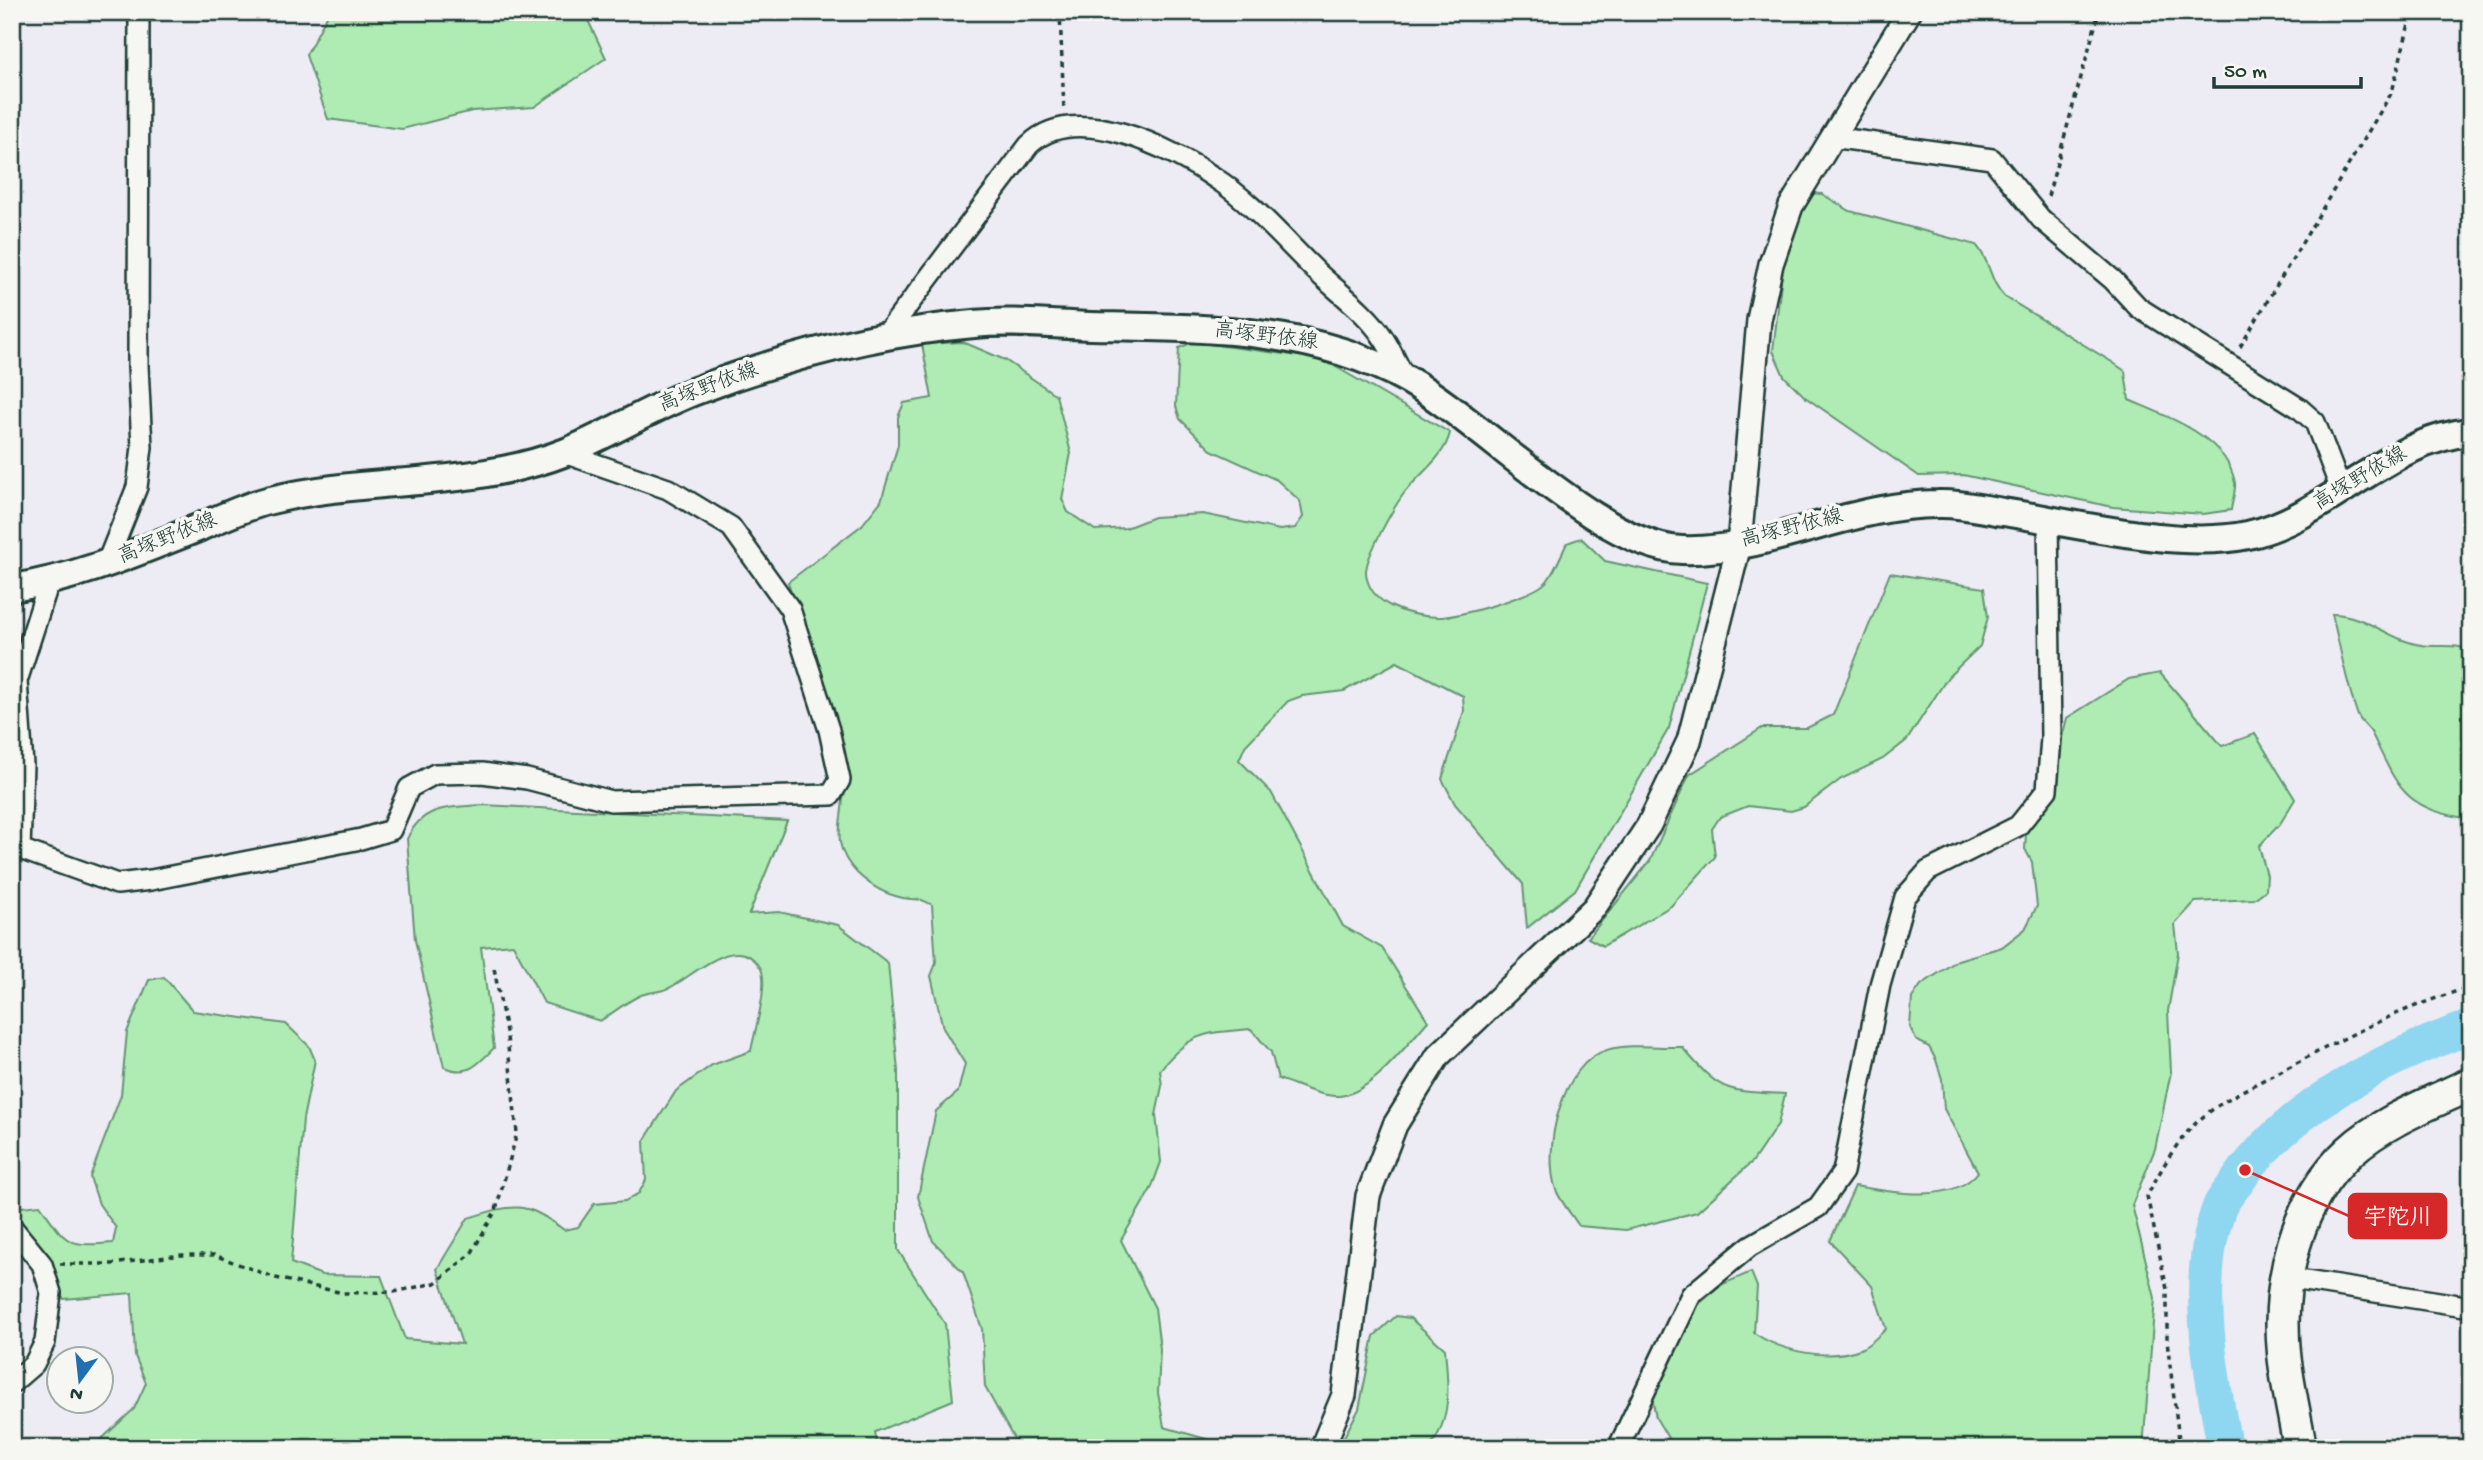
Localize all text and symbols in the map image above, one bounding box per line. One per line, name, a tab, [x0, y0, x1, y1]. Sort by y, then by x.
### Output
scale bar	[2214, 46, 2360, 90]
text: 50 m	[2224, 61, 2267, 86]
street label: 高塚野依線	[1212, 317, 1320, 357]
street label: 高塚野依線	[655, 357, 762, 419]
street label: 高塚野依線	[2309, 441, 2412, 518]
street label: 高塚野依線	[1738, 503, 1846, 555]
street label: 高塚野依線	[114, 507, 221, 571]
callout: 宇陀川	[2349, 1194, 2446, 1238]
text: 宇陀川	[2364, 1205, 2433, 1233]
north arrow	[46, 1344, 116, 1414]
text: N	[68, 1380, 85, 1406]

